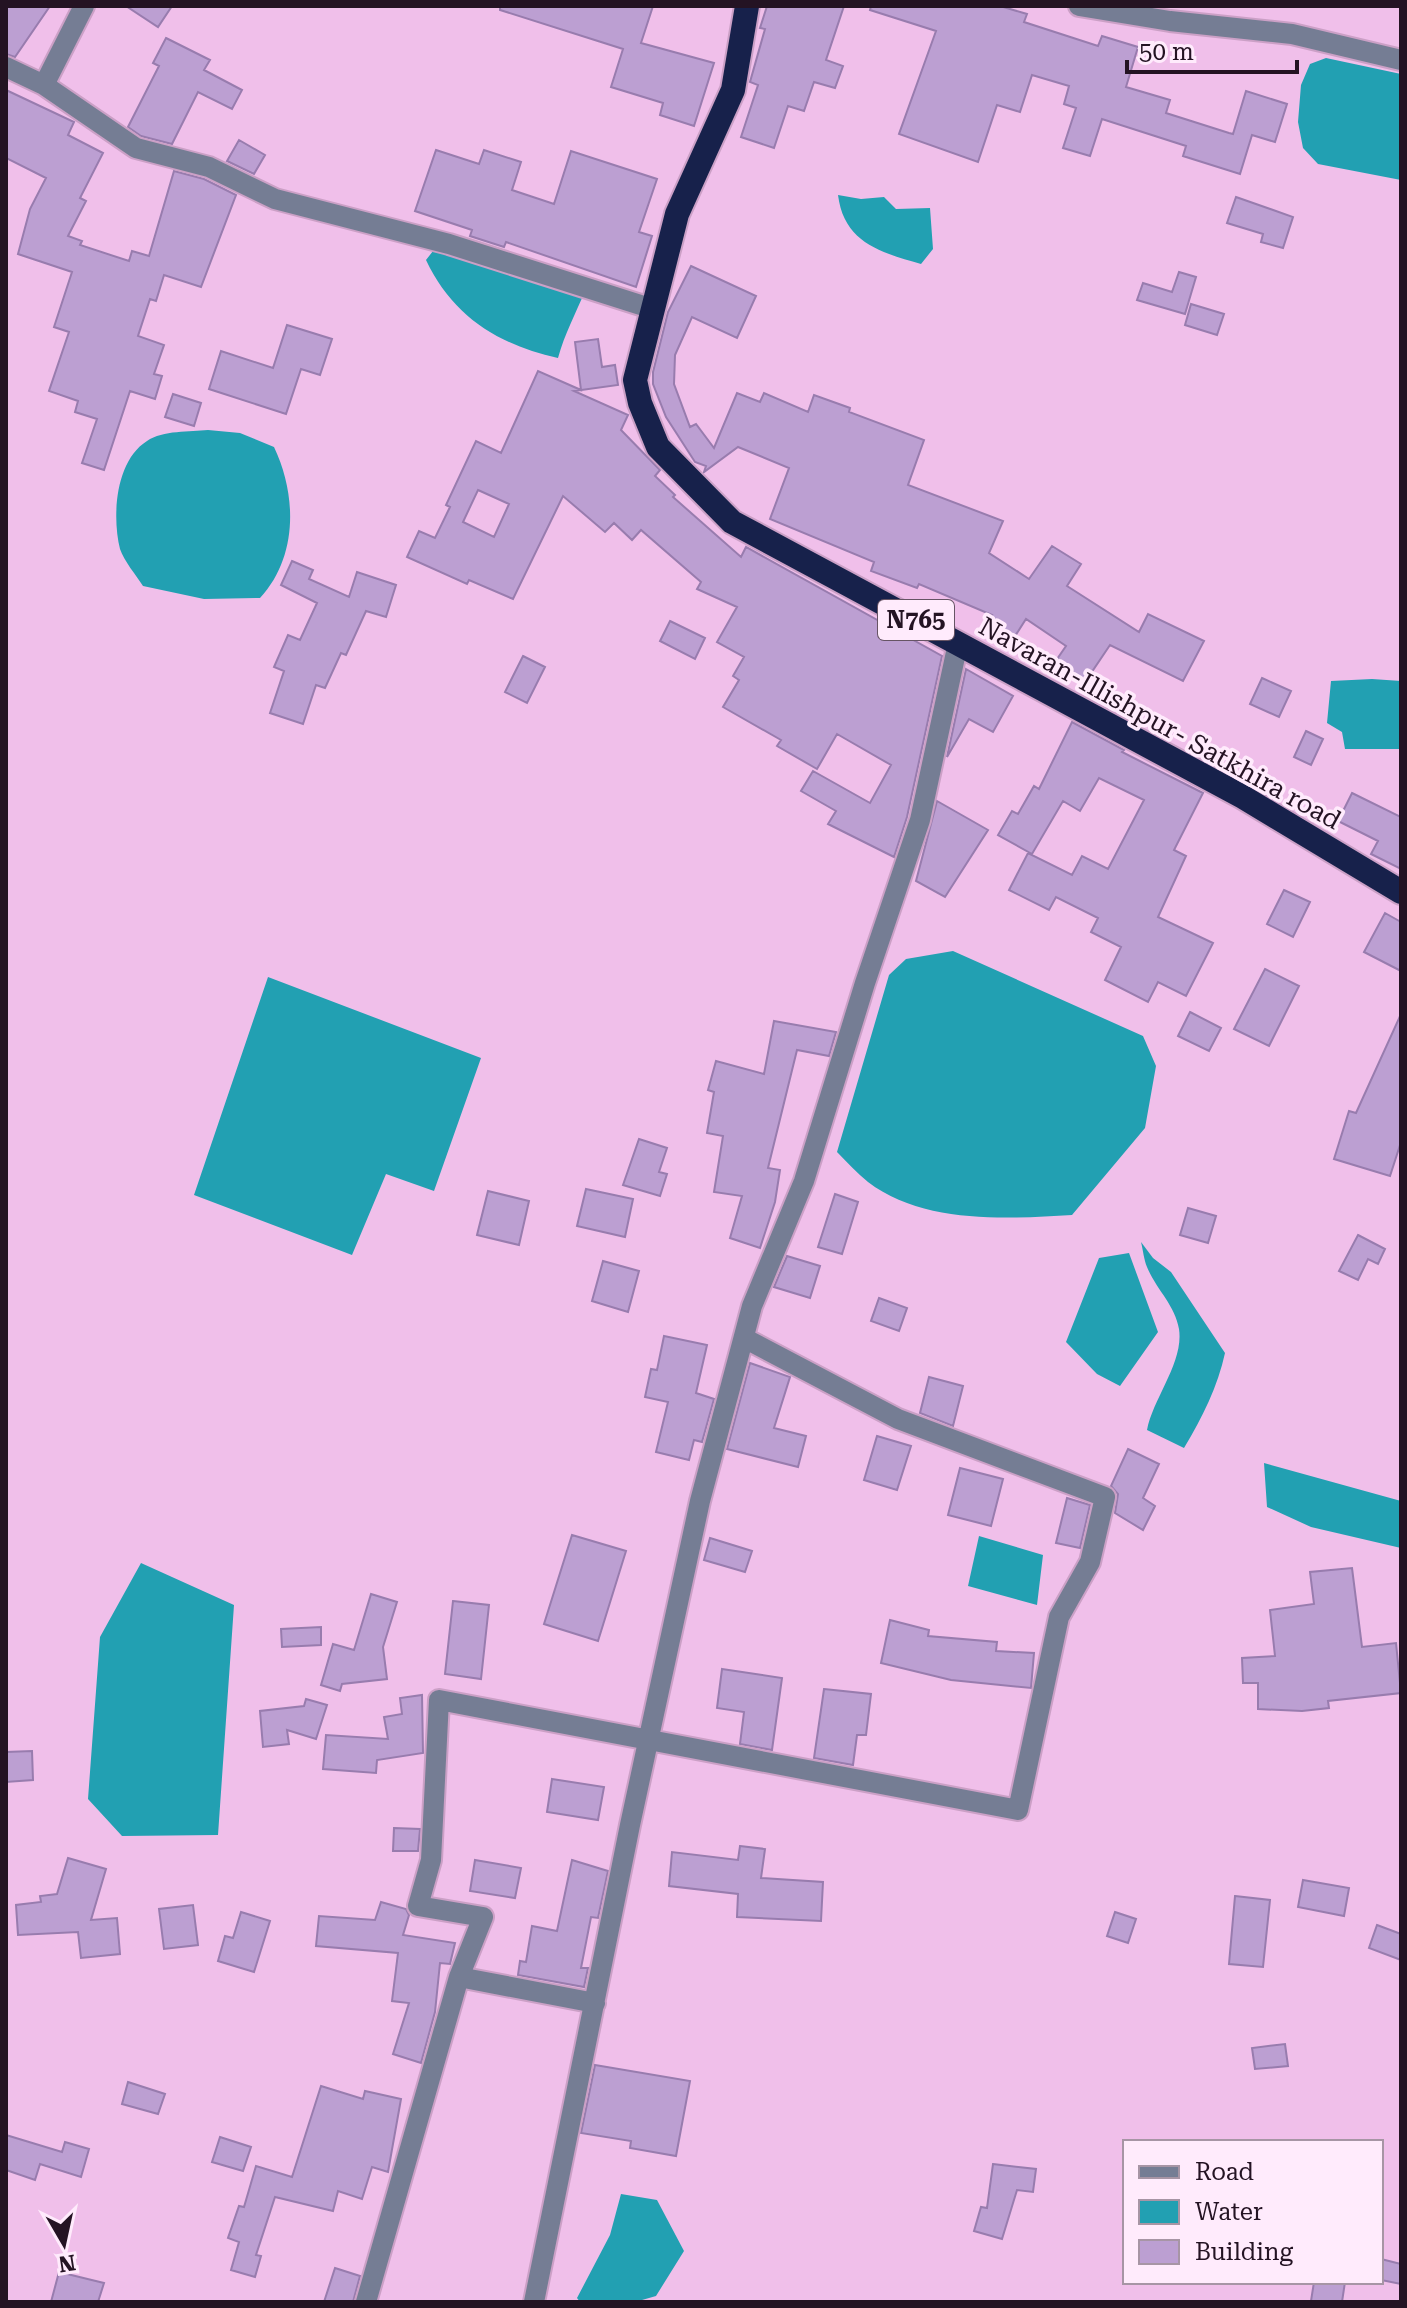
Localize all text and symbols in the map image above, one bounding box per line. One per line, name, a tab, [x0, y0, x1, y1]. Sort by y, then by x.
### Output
scale bar	[1127, 24, 1297, 74]
text: 50 m	[1139, 38, 1194, 66]
road number: N765	[878, 600, 954, 640]
street label: Navaran-Illishpur- Satkhira road	[974, 611, 1347, 836]
legend	[1123, 2140, 1383, 2284]
text: Road	[1195, 2158, 1254, 2186]
text: Water	[1195, 2198, 1263, 2226]
north arrow	[24, 2204, 104, 2284]
text: Building	[1195, 2238, 1293, 2266]
text: N	[57, 2250, 77, 2277]

